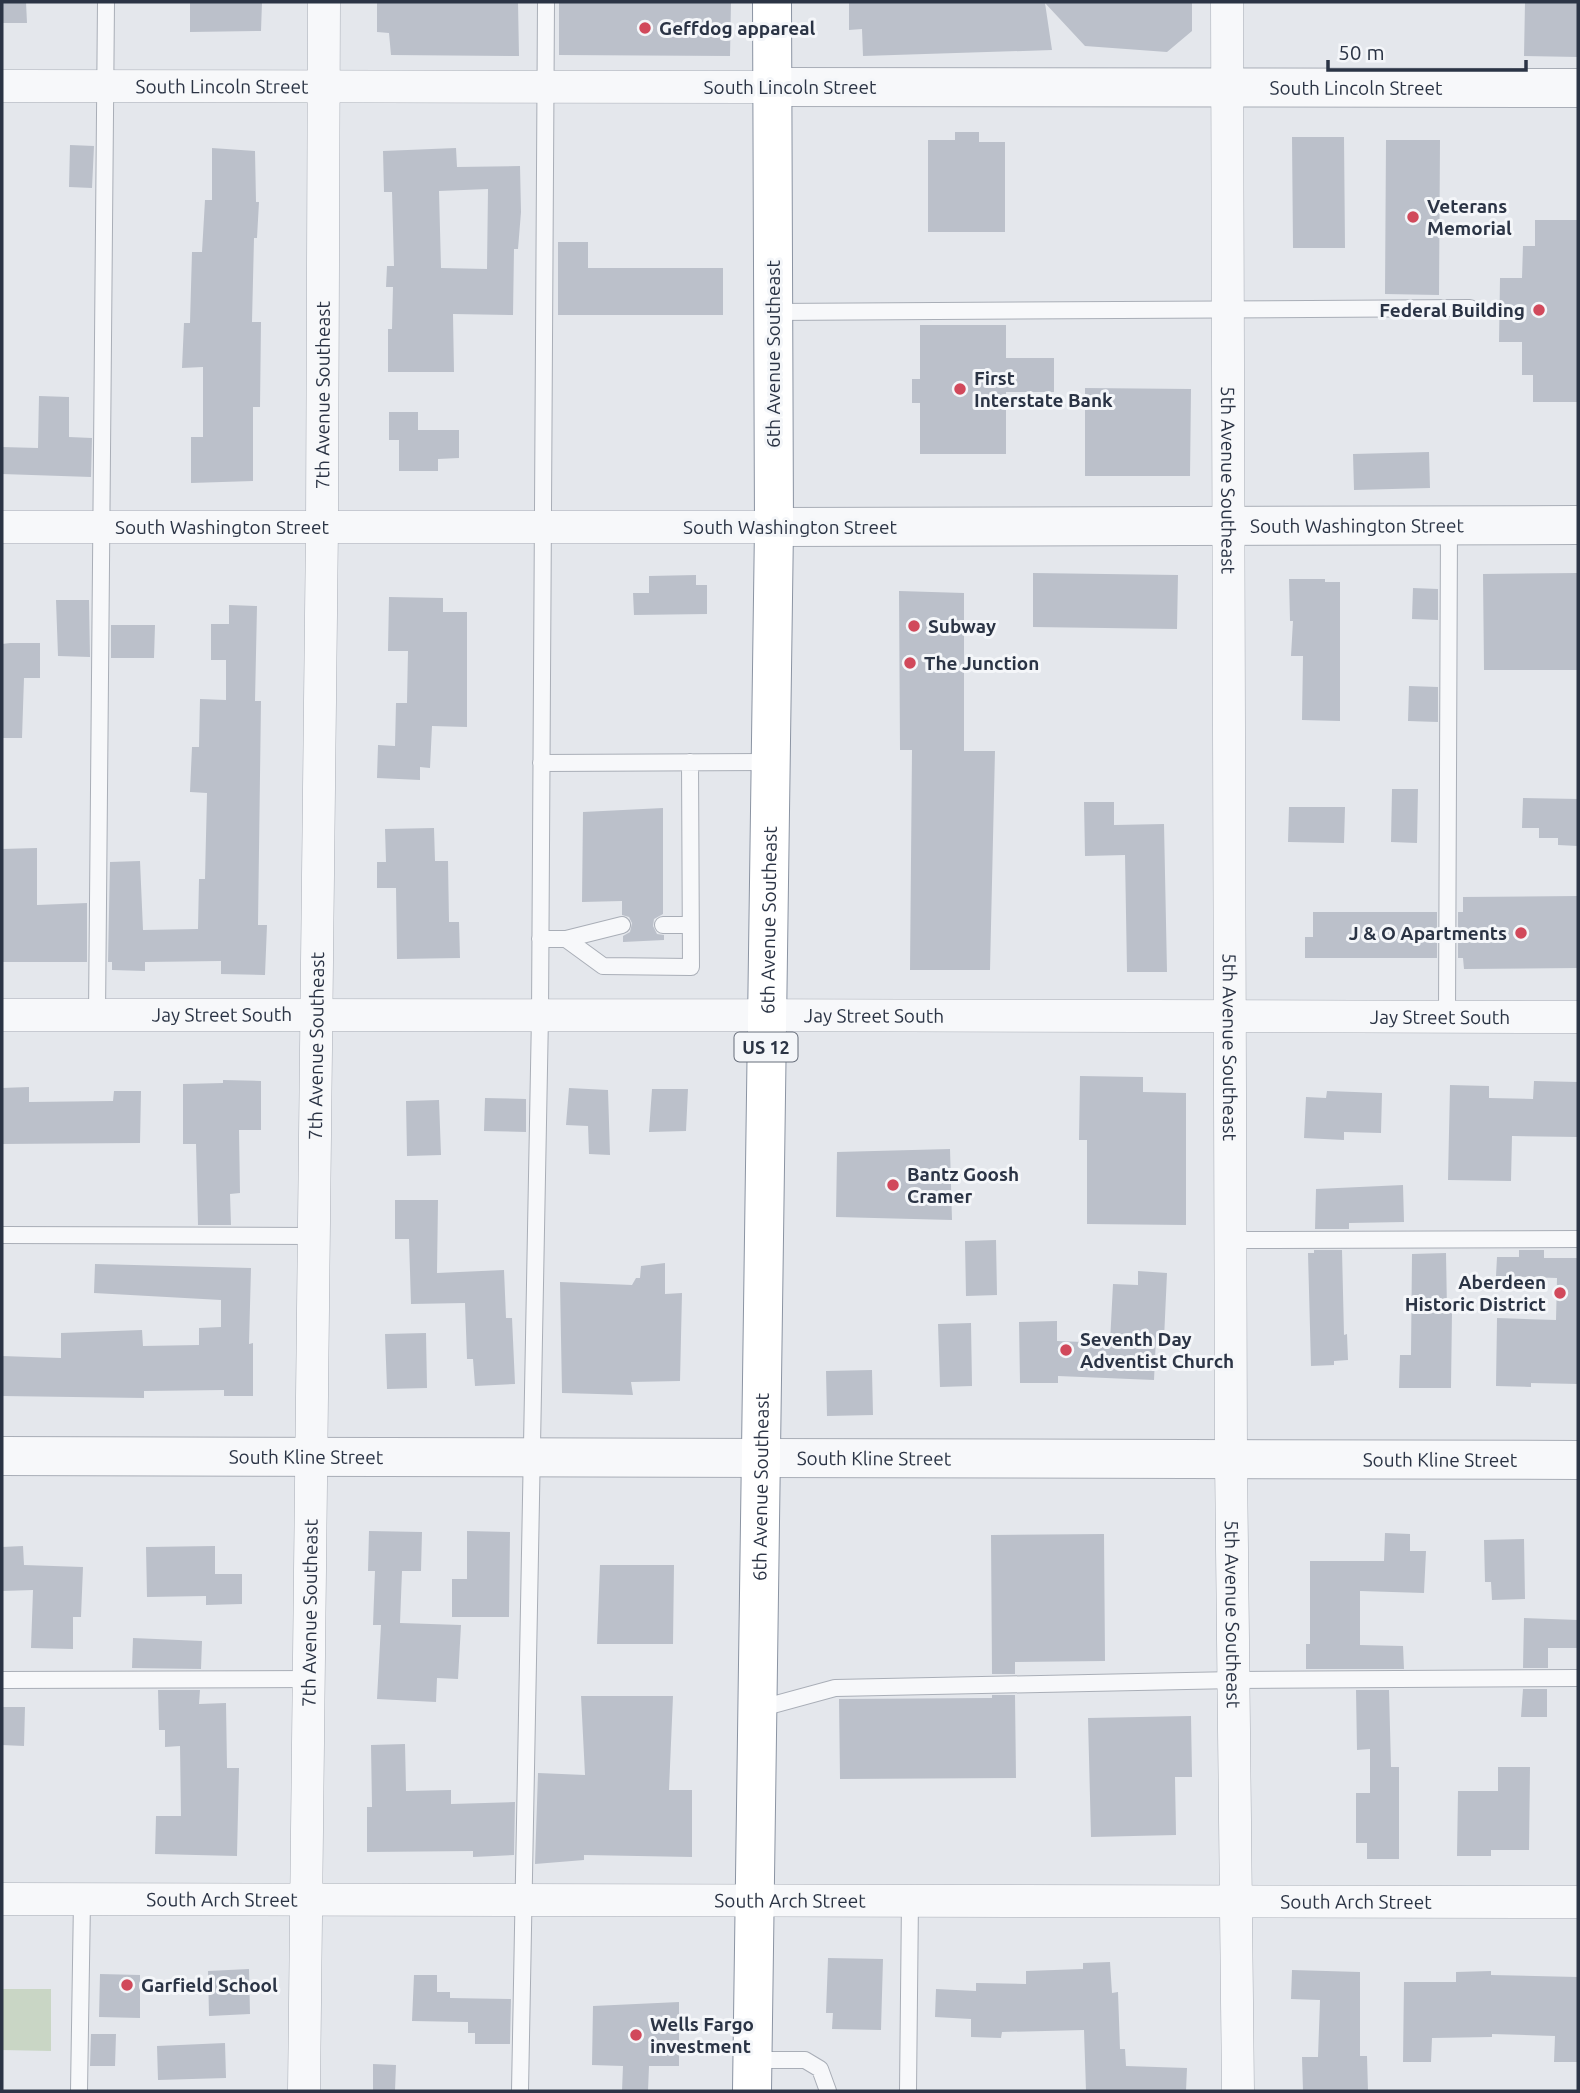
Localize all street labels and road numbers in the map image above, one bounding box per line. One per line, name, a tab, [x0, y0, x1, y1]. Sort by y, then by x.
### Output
street label: South Lincoln Street	[135, 75, 309, 97]
street label: South Lincoln Street	[704, 76, 877, 98]
street label: South Lincoln Street	[1269, 77, 1443, 99]
street label: 6th Avenue Southeast	[762, 259, 784, 448]
street label: 7th Avenue Southeast	[311, 300, 334, 489]
street label: 5th Avenue Southeast	[1217, 386, 1240, 575]
street label: South Washington Street	[1250, 514, 1465, 537]
street label: South Washington Street	[115, 516, 330, 538]
street label: South Washington Street	[683, 516, 897, 538]
street label: 6th Avenue Southeast	[756, 825, 781, 1014]
street label: 7th Avenue Southeast	[304, 951, 328, 1140]
street label: 5th Avenue Southeast	[1219, 953, 1241, 1142]
street label: Jay Street South	[152, 1003, 292, 1026]
street label: Jay Street South	[804, 1004, 944, 1027]
street label: Jay Street South	[1370, 1006, 1510, 1028]
road number: US 12	[734, 1032, 798, 1062]
street label: 6th Avenue Southeast	[748, 1392, 773, 1581]
street label: South Kline Street	[229, 1446, 384, 1468]
street label: South Kline Street	[797, 1447, 952, 1469]
street label: South Kline Street	[1363, 1448, 1518, 1471]
street label: 7th Avenue Southeast	[297, 1518, 322, 1707]
street label: 5th Avenue Southeast	[1221, 1520, 1245, 1709]
street label: South Arch Street	[146, 1888, 298, 1911]
street label: South Arch Street	[714, 1889, 866, 1912]
street label: South Arch Street	[1280, 1890, 1432, 1913]

